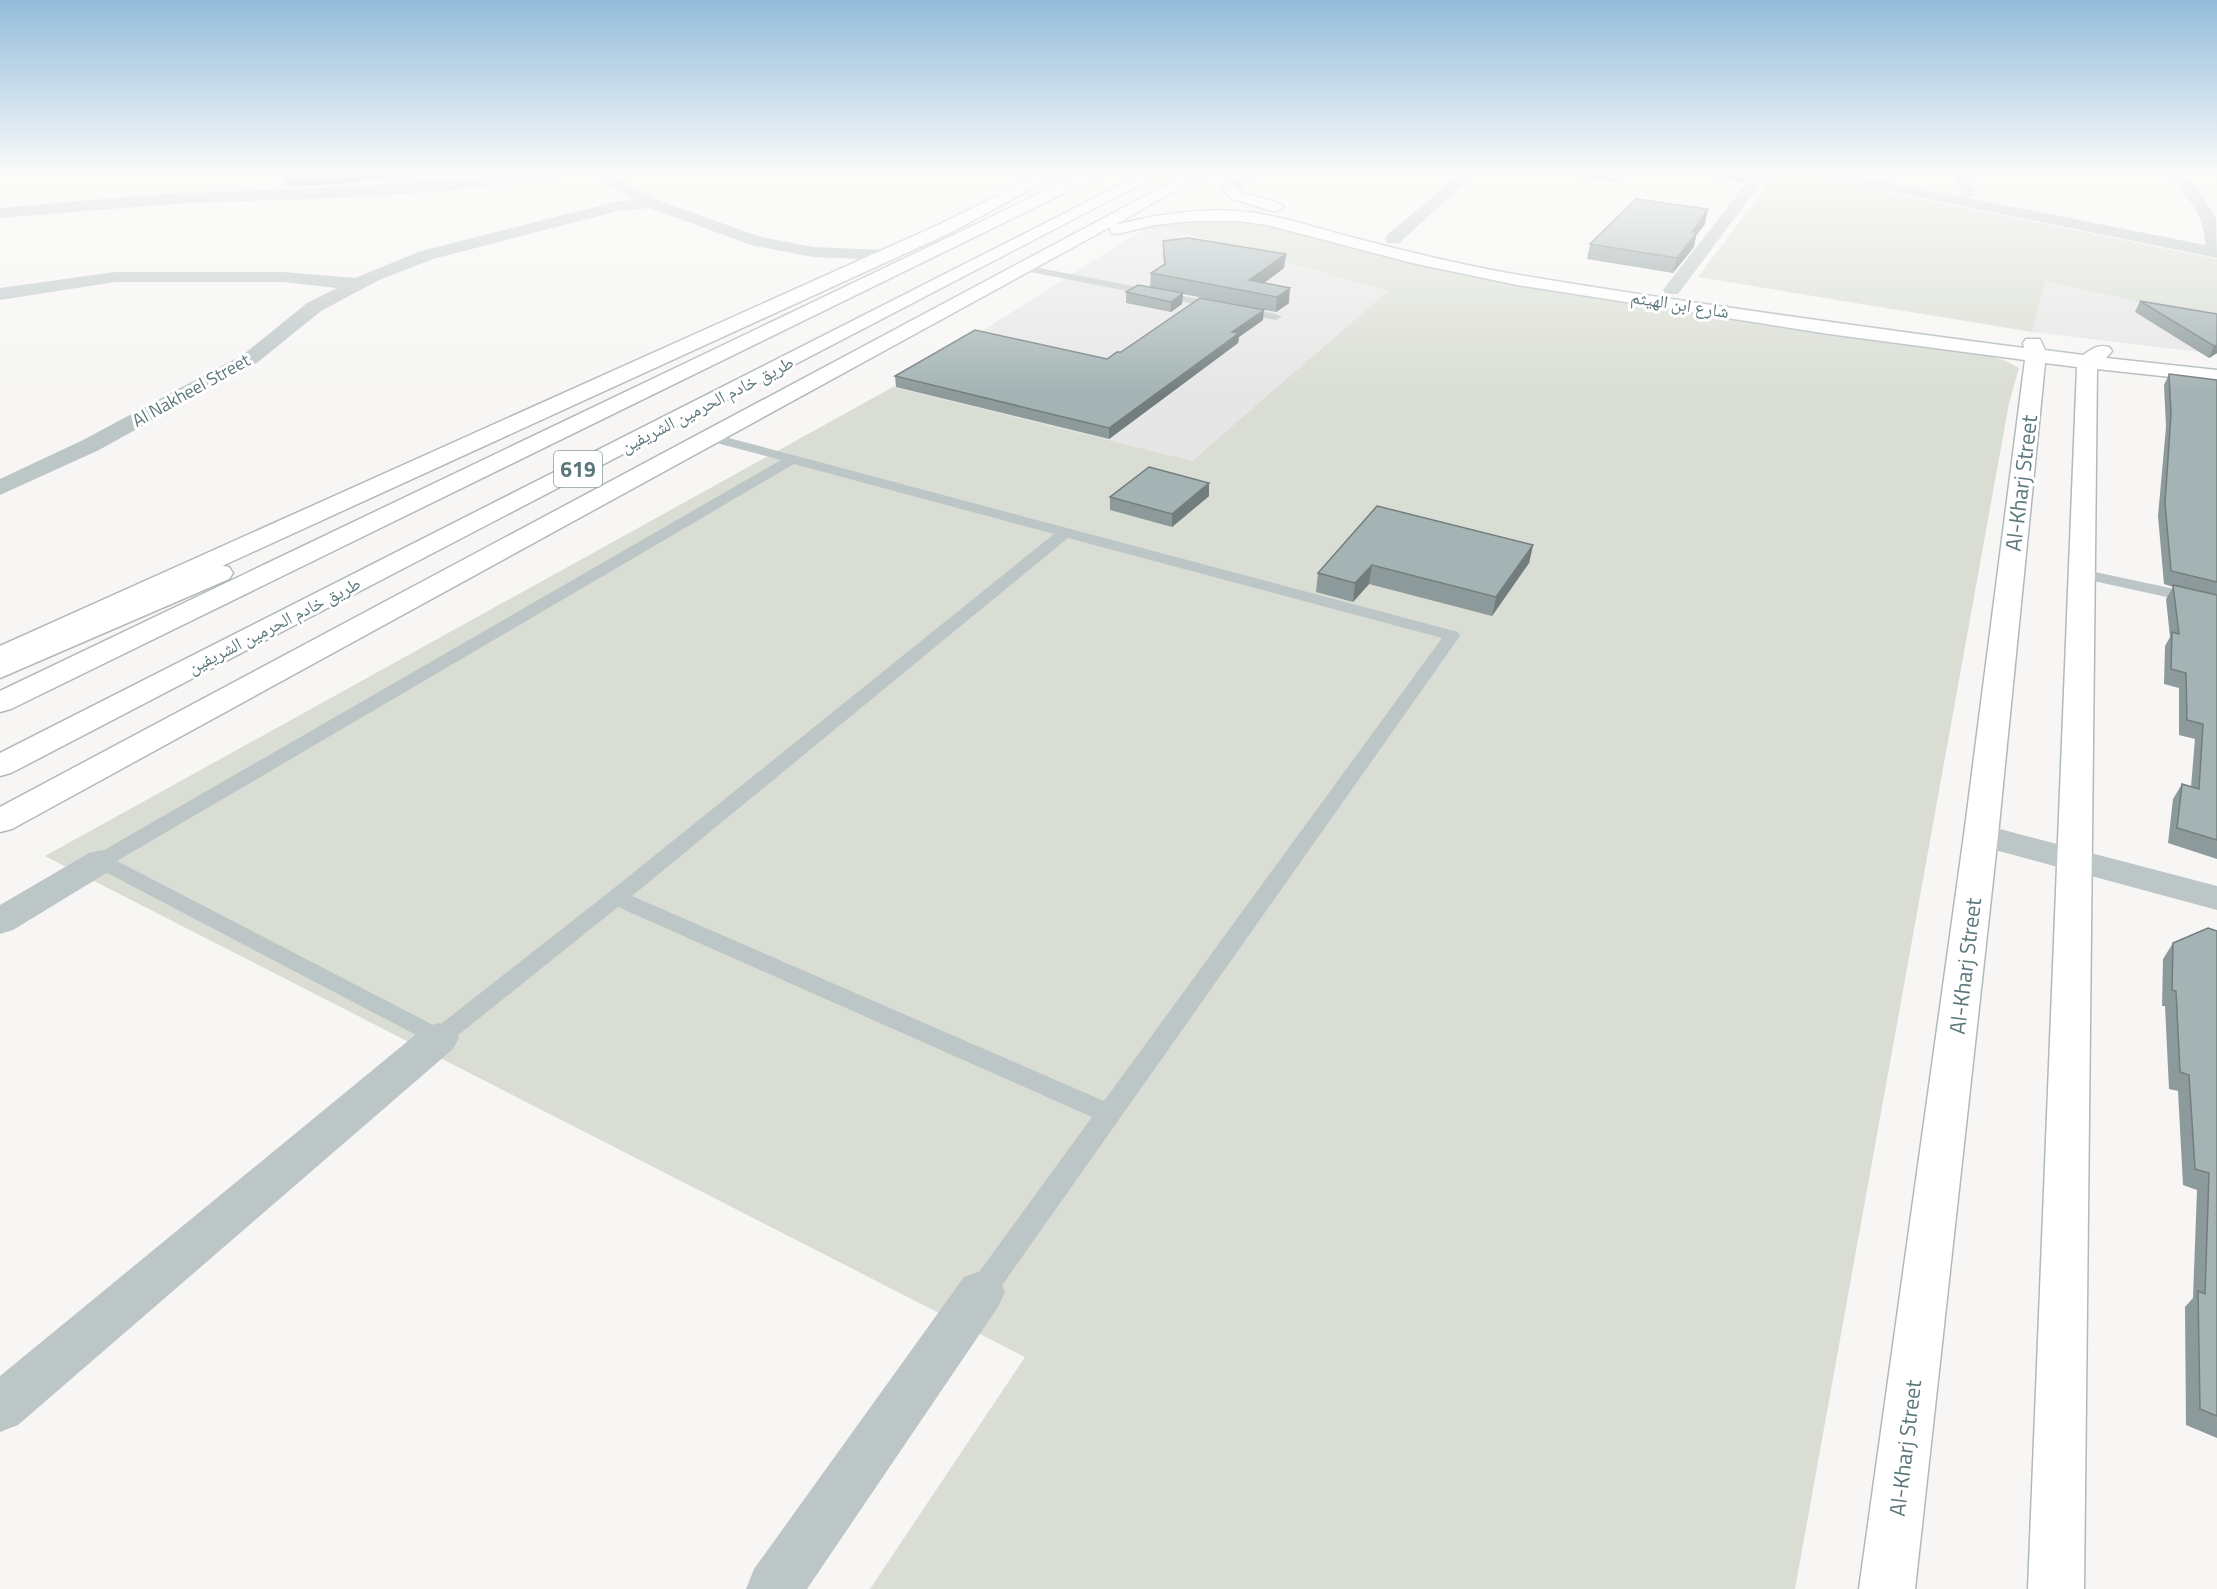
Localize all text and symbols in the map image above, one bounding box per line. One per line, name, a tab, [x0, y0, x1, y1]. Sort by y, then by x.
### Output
street label: شارع ابن الهيثم	[1629, 283, 1731, 325]
street label: Al Nakheel Street	[127, 346, 255, 434]
street label: طريق خادم الحرمين الشريفين	[616, 349, 798, 459]
street label: Al-Kharj Street	[1996, 413, 2046, 553]
road number: 619	[554, 451, 602, 487]
street label: طريق خادم الحرمين الشريفين	[183, 570, 365, 680]
street label: Al-Kharj Street	[1940, 896, 1990, 1036]
street label: Al-Kharj Street	[1880, 1378, 1930, 1518]

